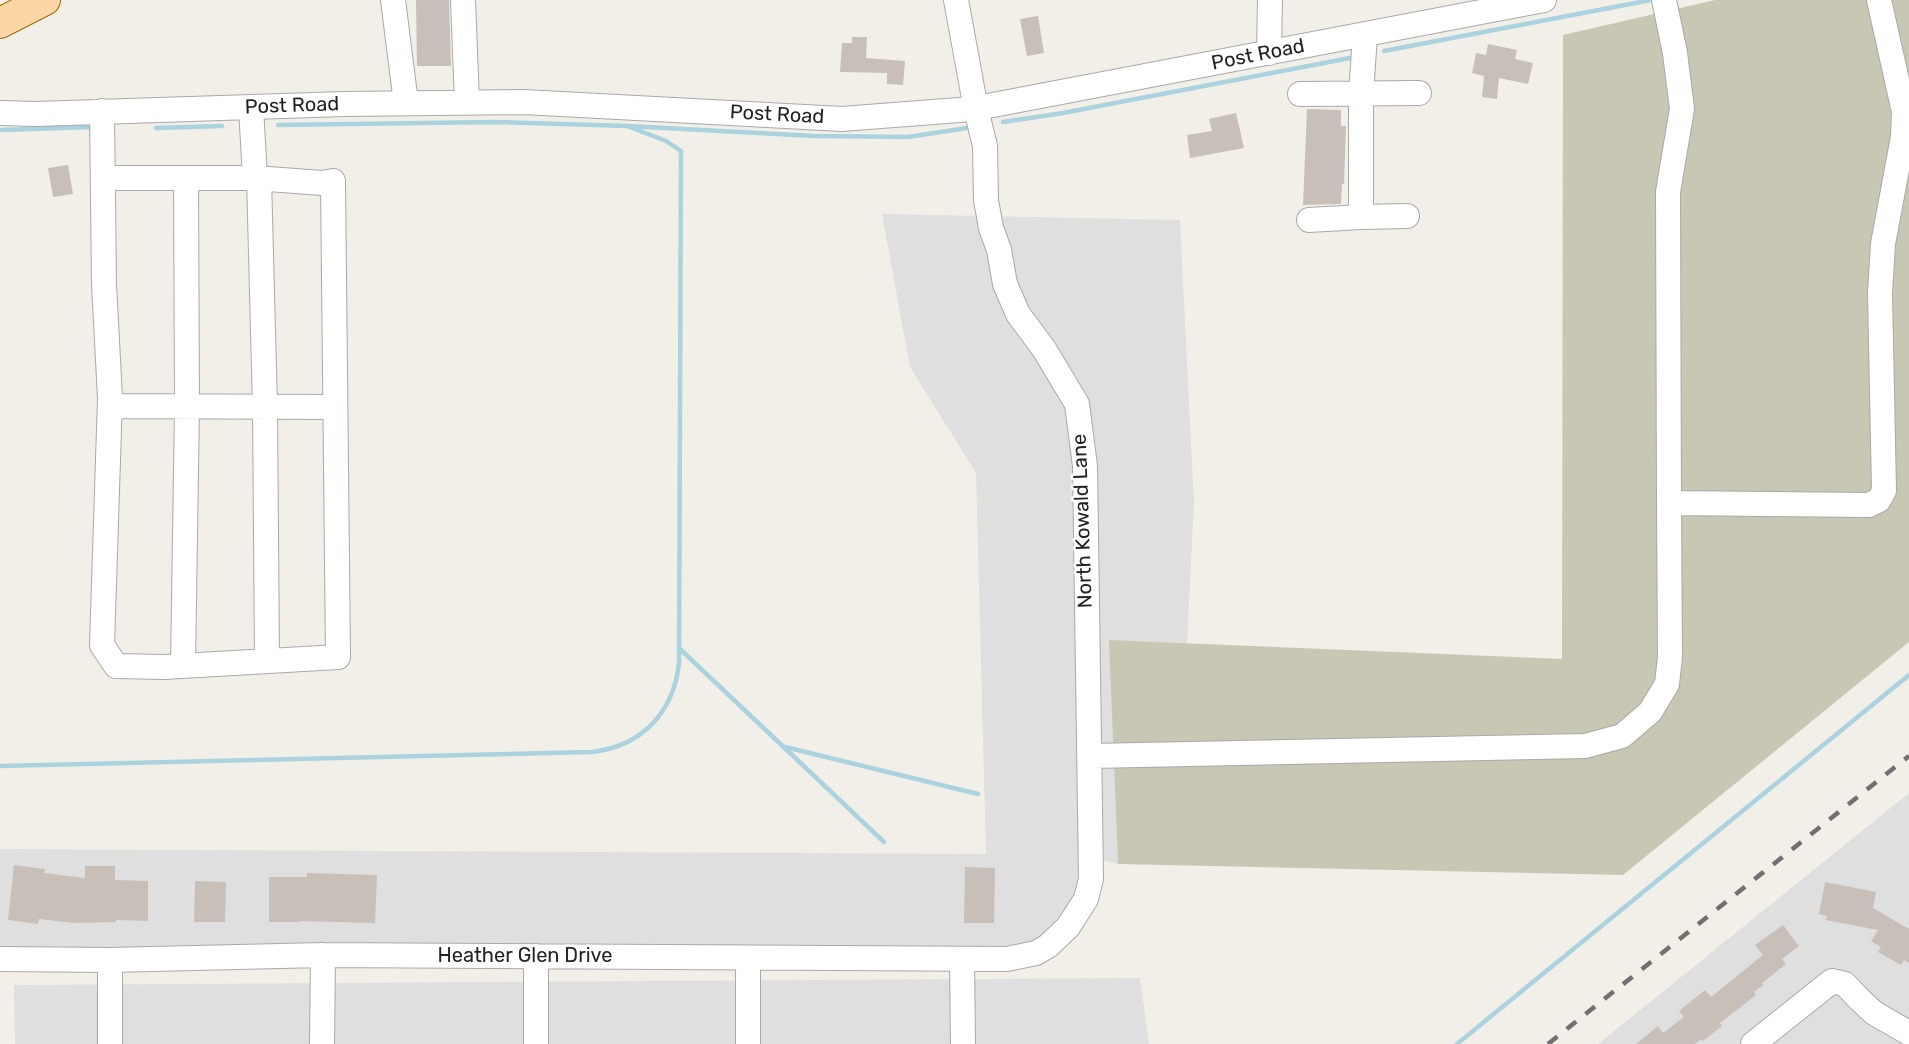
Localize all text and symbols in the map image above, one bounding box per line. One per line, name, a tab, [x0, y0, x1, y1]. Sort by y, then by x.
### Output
street label: Post Road	[1209, 34, 1307, 76]
street label: Post Road	[244, 92, 340, 120]
street label: Post Road	[729, 101, 825, 129]
street label: North Kowald Lane	[1068, 433, 1098, 609]
street label: Heather Glen Drive	[438, 944, 612, 968]

